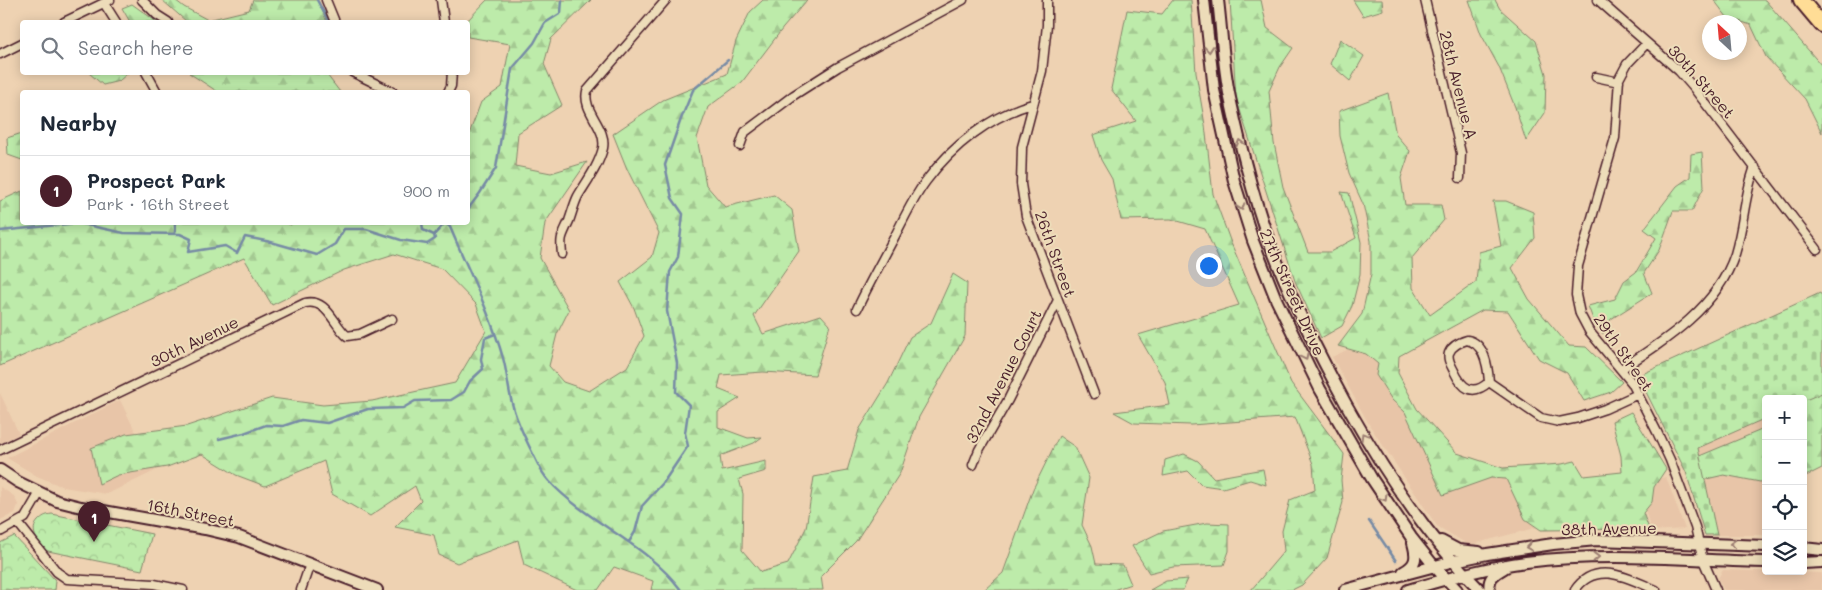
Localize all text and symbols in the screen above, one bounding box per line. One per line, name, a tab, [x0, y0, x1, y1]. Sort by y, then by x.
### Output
north arrow	[1702, 15, 1747, 60]
search box	[20, 20, 470, 75]
street label: 28th Avenue A	[1435, 28, 1483, 142]
icon: search	[38, 34, 66, 62]
text: Search here	[78, 35, 194, 60]
street label: 30th Street	[1664, 40, 1740, 122]
one-way arrow	[1203, 45, 1214, 53]
text: Nearby	[40, 109, 117, 136]
one-way arrow	[1236, 139, 1246, 147]
text: Prospect Park	[87, 168, 226, 193]
text: 1	[52, 180, 60, 201]
text: 900 m	[403, 180, 450, 201]
text: Park · 16th Street	[87, 193, 229, 214]
one-way arrow	[1236, 203, 1246, 211]
street label: 26th Street	[1031, 208, 1081, 300]
street label: 27th Street Drive	[1255, 225, 1331, 359]
your location	[1196, 253, 1222, 279]
street label: 32nd Avenue Court	[960, 305, 1046, 447]
street label: 29th Street	[1589, 309, 1659, 395]
street label: 30th Avenue	[146, 311, 242, 371]
one-way arrow	[1299, 352, 1309, 361]
map controls	[1762, 395, 1807, 575]
button: +	[1762, 395, 1807, 440]
one-way arrow	[1361, 433, 1371, 442]
button: −	[1762, 440, 1807, 485]
button: locate	[1762, 485, 1807, 530]
street label: 16th Street	[145, 493, 237, 531]
one-way arrow	[1378, 493, 1387, 502]
pin: 1	[78, 501, 110, 542]
street label: 38th Avenue	[1561, 517, 1657, 539]
button: layers	[1762, 530, 1807, 575]
one-way arrow	[1729, 539, 1737, 550]
one-way arrow	[1525, 541, 1533, 552]
one-way arrow	[1592, 552, 1600, 562]

